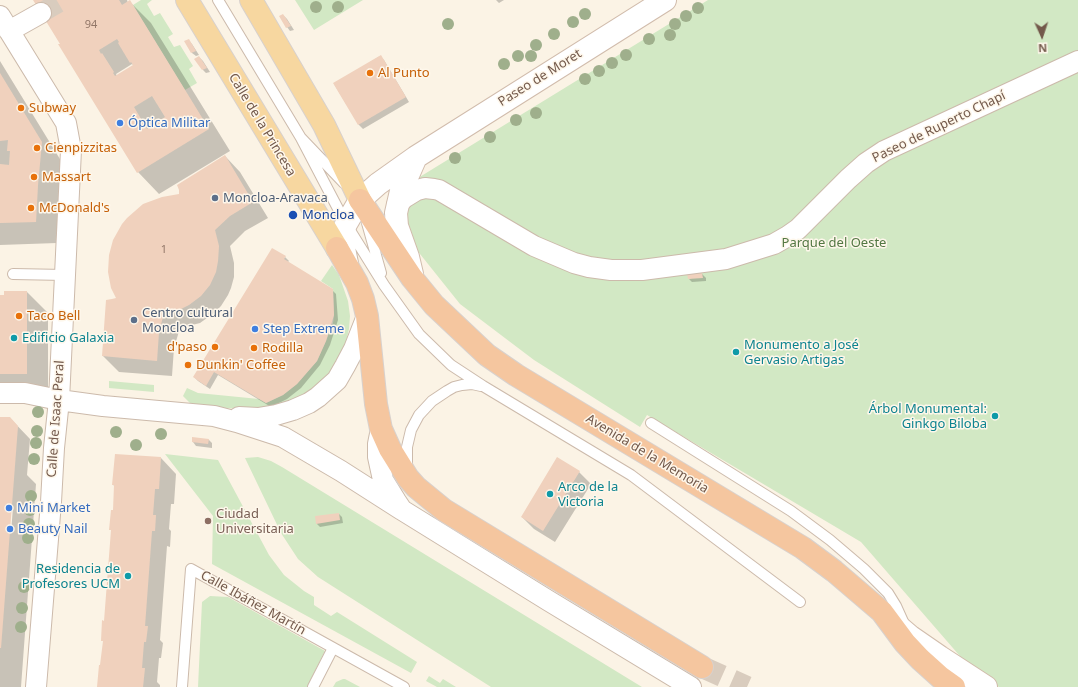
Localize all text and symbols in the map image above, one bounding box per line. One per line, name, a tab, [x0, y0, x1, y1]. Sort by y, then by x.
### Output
north arrow	[1022, 16, 1062, 56]
house number: 94	[85, 18, 97, 32]
text: N	[1038, 41, 1048, 56]
street label: Paseo de Moret	[495, 46, 585, 110]
place label: Al Punto	[378, 65, 430, 81]
marker: Al Punto	[365, 68, 375, 78]
street label: Calle de la Princesa	[225, 71, 299, 179]
street label: Paseo de Ruperto Chapí	[870, 88, 1008, 166]
place label: Subway	[29, 100, 76, 116]
marker: Subway	[16, 103, 26, 113]
place label: Óptica Militar	[128, 115, 210, 131]
marker: Óptica Militar	[115, 118, 125, 128]
place label: Cienpizzitas	[45, 140, 117, 156]
marker: Cienpizzitas	[32, 143, 42, 153]
place label: Massart	[42, 169, 91, 185]
marker: Massart	[29, 172, 39, 182]
place label: Moncloa-Aravaca	[223, 190, 328, 206]
marker: Moncloa-Aravaca	[210, 193, 220, 203]
place label: McDonald's	[39, 200, 110, 216]
marker: McDonald's	[26, 203, 36, 213]
place label: Moncloa	[302, 207, 354, 223]
marker: Moncloa	[287, 209, 299, 221]
park label: Parque del Oeste	[782, 235, 886, 251]
house number: 1	[161, 243, 167, 257]
place label: Centro cultural Moncloa	[142, 305, 233, 336]
place label: Taco Bell	[27, 308, 80, 324]
marker: Taco Bell	[14, 311, 24, 321]
marker: Centro cultural Moncloa	[129, 315, 139, 325]
place label: Step Extreme	[263, 321, 344, 337]
marker: Step Extreme	[250, 324, 260, 334]
place label: Edificio Galaxia	[22, 330, 114, 346]
marker: Edificio Galaxia	[9, 333, 19, 343]
place label: Monumento a José Gervasio Artigas	[744, 337, 859, 368]
place label: d'paso	[167, 339, 207, 355]
place label: Rodilla	[262, 340, 303, 356]
marker: d'paso	[210, 342, 220, 352]
marker: Rodilla	[249, 343, 259, 353]
marker: Monumento a José Gervasio Artigas	[731, 347, 741, 357]
place label: Dunkin' Coffee	[196, 357, 286, 373]
street label: Calle de Isaac Peral	[44, 360, 68, 478]
marker: Dunkin' Coffee	[183, 360, 193, 370]
place label: Árbol Monumental: Ginkgo Biloba	[869, 401, 987, 432]
street label: Avenida de la Memoria	[583, 411, 711, 497]
marker: Árbol Monumental: Ginkgo Biloba	[990, 411, 1000, 421]
place label: Arco de la Victoria	[558, 479, 618, 510]
marker: Arco de la Victoria	[545, 489, 555, 499]
place label: Mini Market	[17, 500, 90, 516]
marker: Mini Market	[4, 503, 14, 513]
place label: Ciudad Universitaria	[216, 506, 294, 537]
marker: Ciudad Universitaria	[203, 516, 213, 526]
place label: Beauty Nail	[18, 521, 88, 537]
marker: Beauty Nail	[5, 524, 15, 534]
place label: Residencia de Profesores UCM	[22, 561, 120, 592]
street label: Calle Ibáñez Martín	[198, 568, 308, 638]
marker: Residencia de Profesores UCM	[123, 571, 133, 581]

